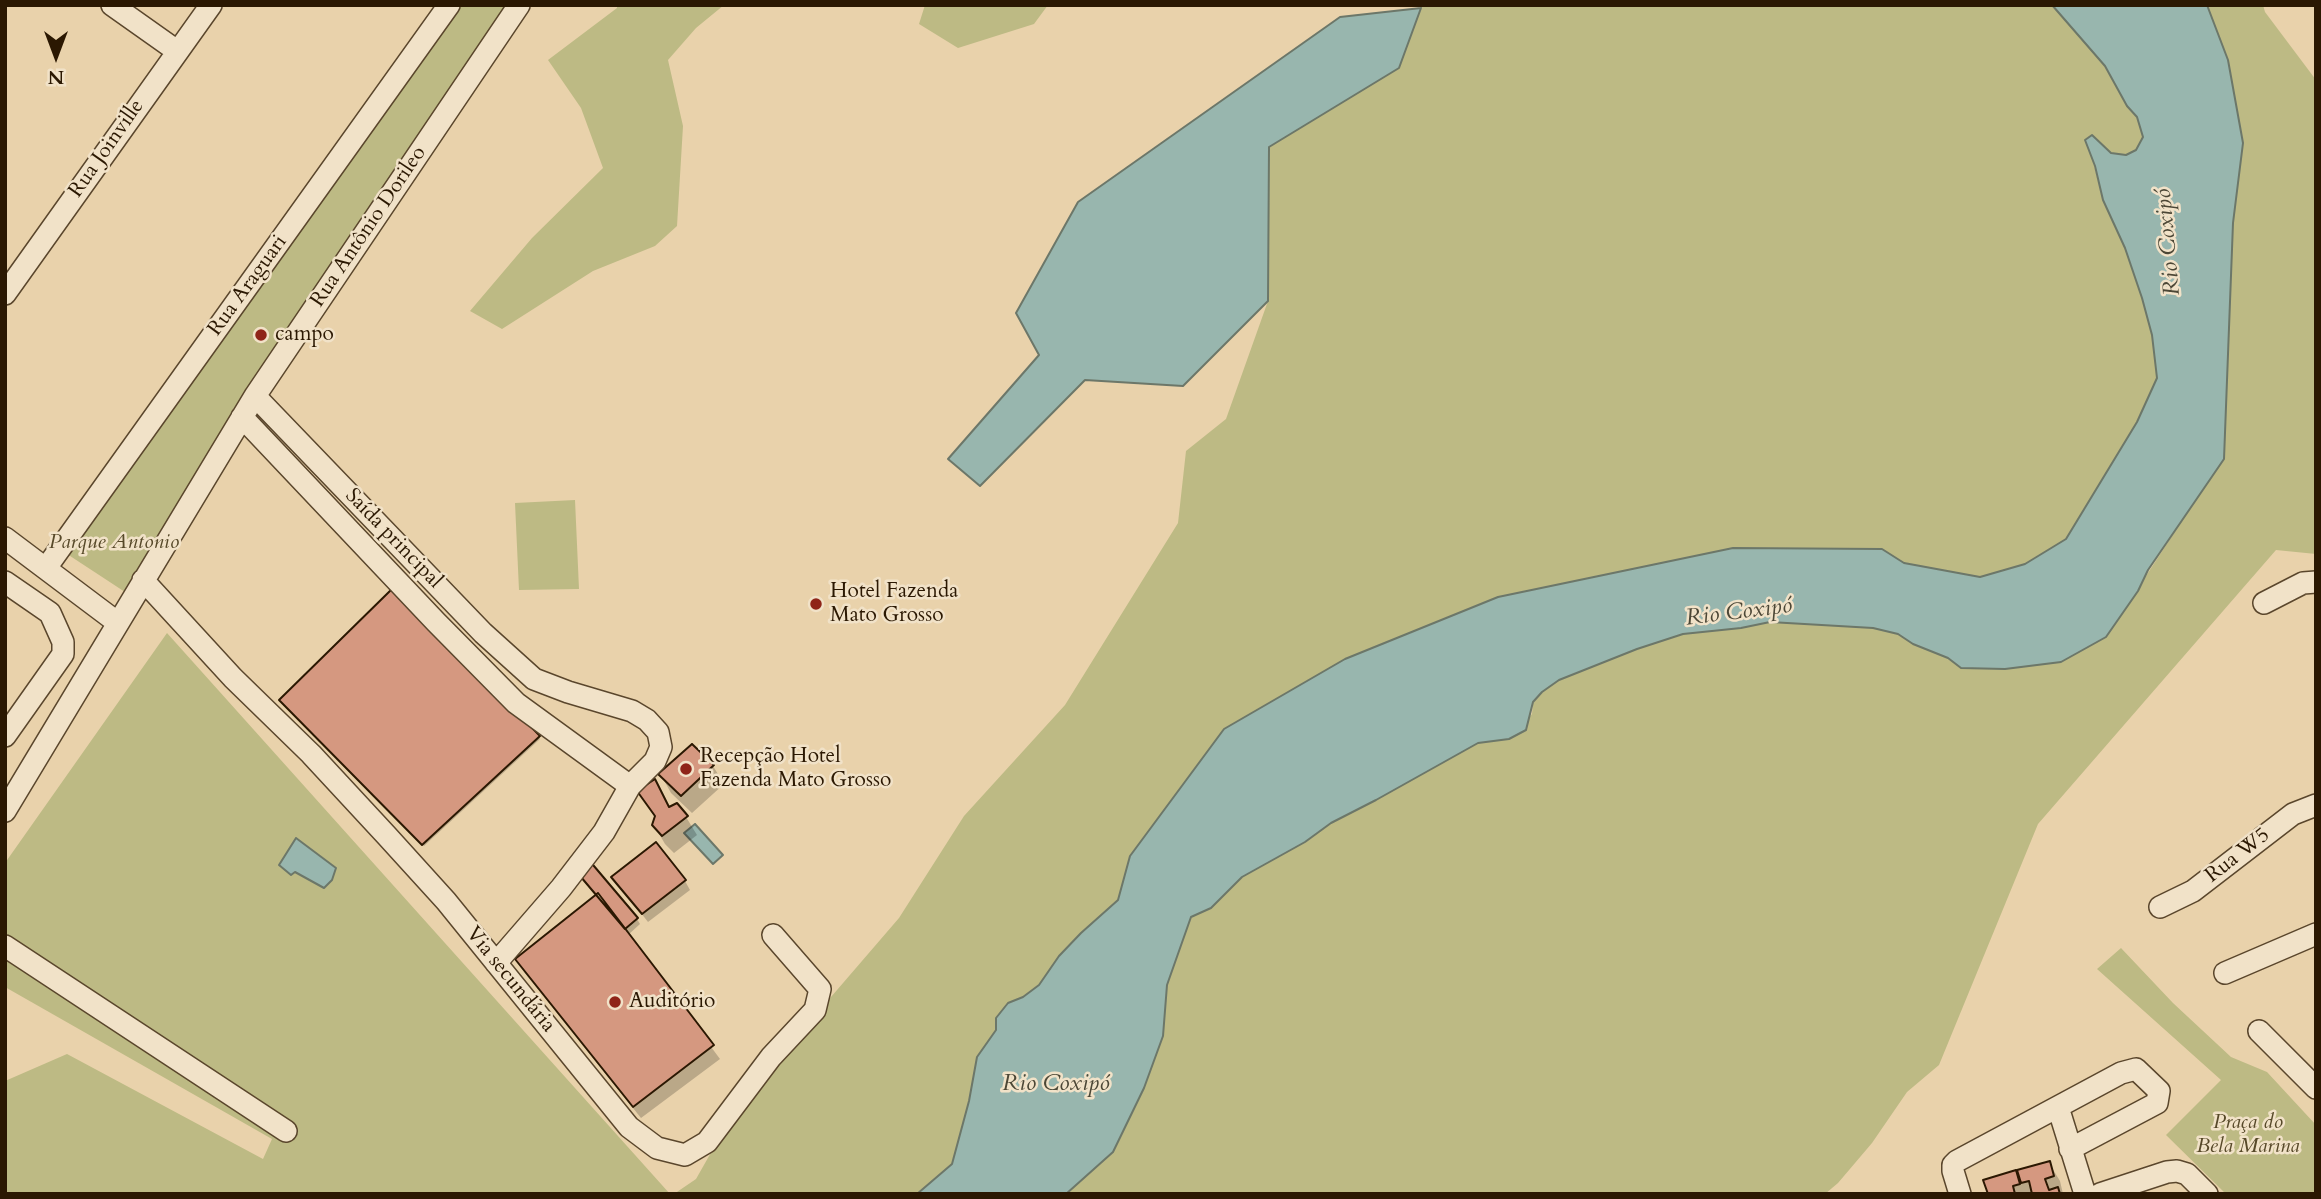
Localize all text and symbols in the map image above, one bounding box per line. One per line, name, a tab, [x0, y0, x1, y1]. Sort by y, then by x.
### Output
north arrow	[21, 21, 91, 91]
text: N	[48, 64, 64, 90]
street label: Rua Joinville	[64, 95, 150, 203]
street label: Rua Antônio Dorileo	[306, 142, 432, 312]
water label: Rio Coxipó	[2151, 187, 2187, 297]
street label: Rua Araguari	[203, 231, 293, 341]
place label: campo	[275, 322, 334, 348]
marker: campo	[253, 327, 269, 343]
street label: Saída principal	[339, 484, 447, 594]
park label: Parque Antonio	[49, 530, 179, 556]
place label: Hotel Fazenda Mato Grosso	[830, 579, 958, 629]
water label: Rio Coxipó	[1684, 593, 1794, 633]
marker: Hotel Fazenda Mato Grosso	[808, 596, 824, 612]
place label: Recepção Hotel Fazenda Mato Grosso	[700, 744, 891, 794]
marker: Recepção Hotel Fazenda Mato Grosso	[678, 761, 694, 777]
street label: Rua W5	[2201, 823, 2275, 889]
street label: Via secundária	[460, 922, 560, 1038]
place label: Auditório	[629, 989, 715, 1015]
marker: Auditório	[607, 994, 623, 1010]
water label: Rio Coxipó	[1002, 1071, 1110, 1099]
park label: Praça do Bela Marina	[2196, 1110, 2300, 1160]

